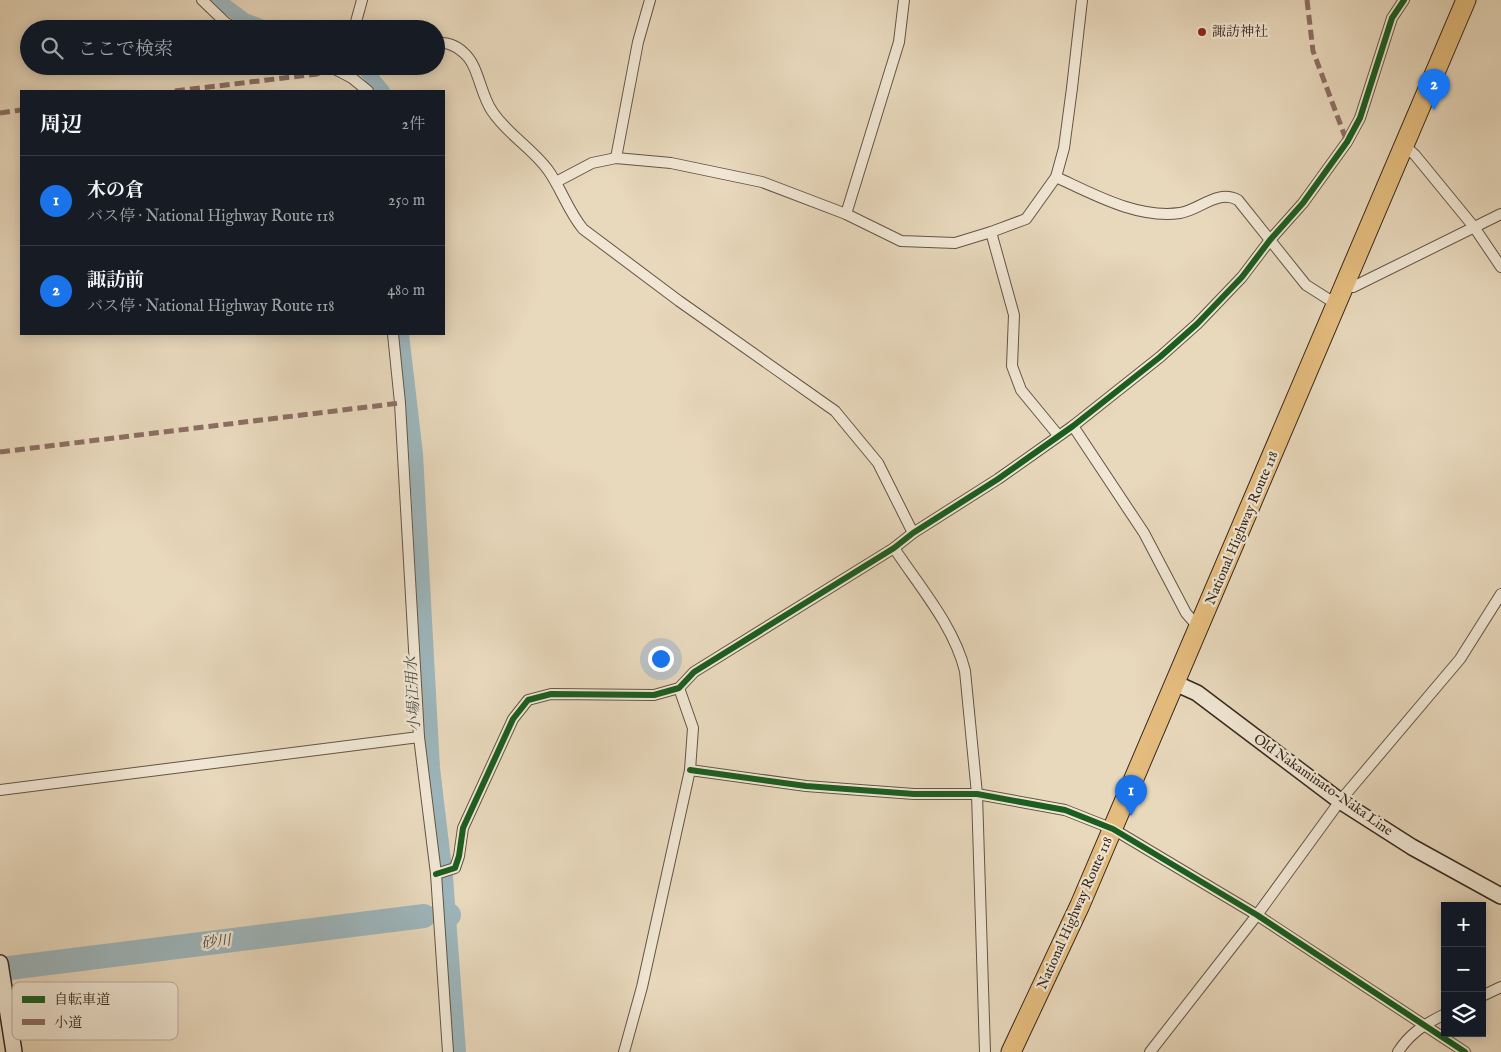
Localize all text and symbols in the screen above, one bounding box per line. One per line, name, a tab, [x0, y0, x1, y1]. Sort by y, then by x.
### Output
search box	[20, 20, 445, 75]
place label: 諏訪神社	[1212, 23, 1268, 41]
marker: 諏訪神社	[1196, 26, 1208, 38]
icon: search	[38, 34, 66, 62]
text: ここで検索	[78, 38, 173, 62]
pin: 2	[1418, 69, 1450, 110]
text: 周辺	[40, 112, 82, 139]
text: 2件	[401, 115, 425, 135]
text: 木の倉	[87, 179, 144, 203]
text: 1	[53, 191, 59, 211]
text: 250 m	[388, 191, 425, 211]
text: バス停 · National Highway Route 118	[87, 207, 334, 227]
text: 諏訪前	[87, 269, 144, 293]
text: 2	[52, 281, 60, 301]
text: 480 m	[387, 281, 425, 301]
text: バス停 · National Highway Route 118	[87, 297, 334, 317]
street label: National Highway Route 118	[1201, 448, 1283, 608]
your location	[648, 646, 674, 672]
water label: 小場江用水	[401, 654, 424, 732]
street label: Old Nakaminato-Naka Line	[1250, 730, 1397, 840]
pin: 1	[1115, 775, 1147, 816]
street label: National Highway Route 118	[1033, 834, 1117, 992]
map controls	[1441, 902, 1486, 1037]
button: +	[1441, 902, 1486, 947]
water label: 砂川	[200, 930, 234, 953]
button: −	[1441, 947, 1486, 992]
legend	[12, 982, 178, 1040]
text: 自転車道	[54, 991, 110, 1009]
button: layers	[1441, 992, 1486, 1037]
text: 小道	[54, 1014, 82, 1032]

